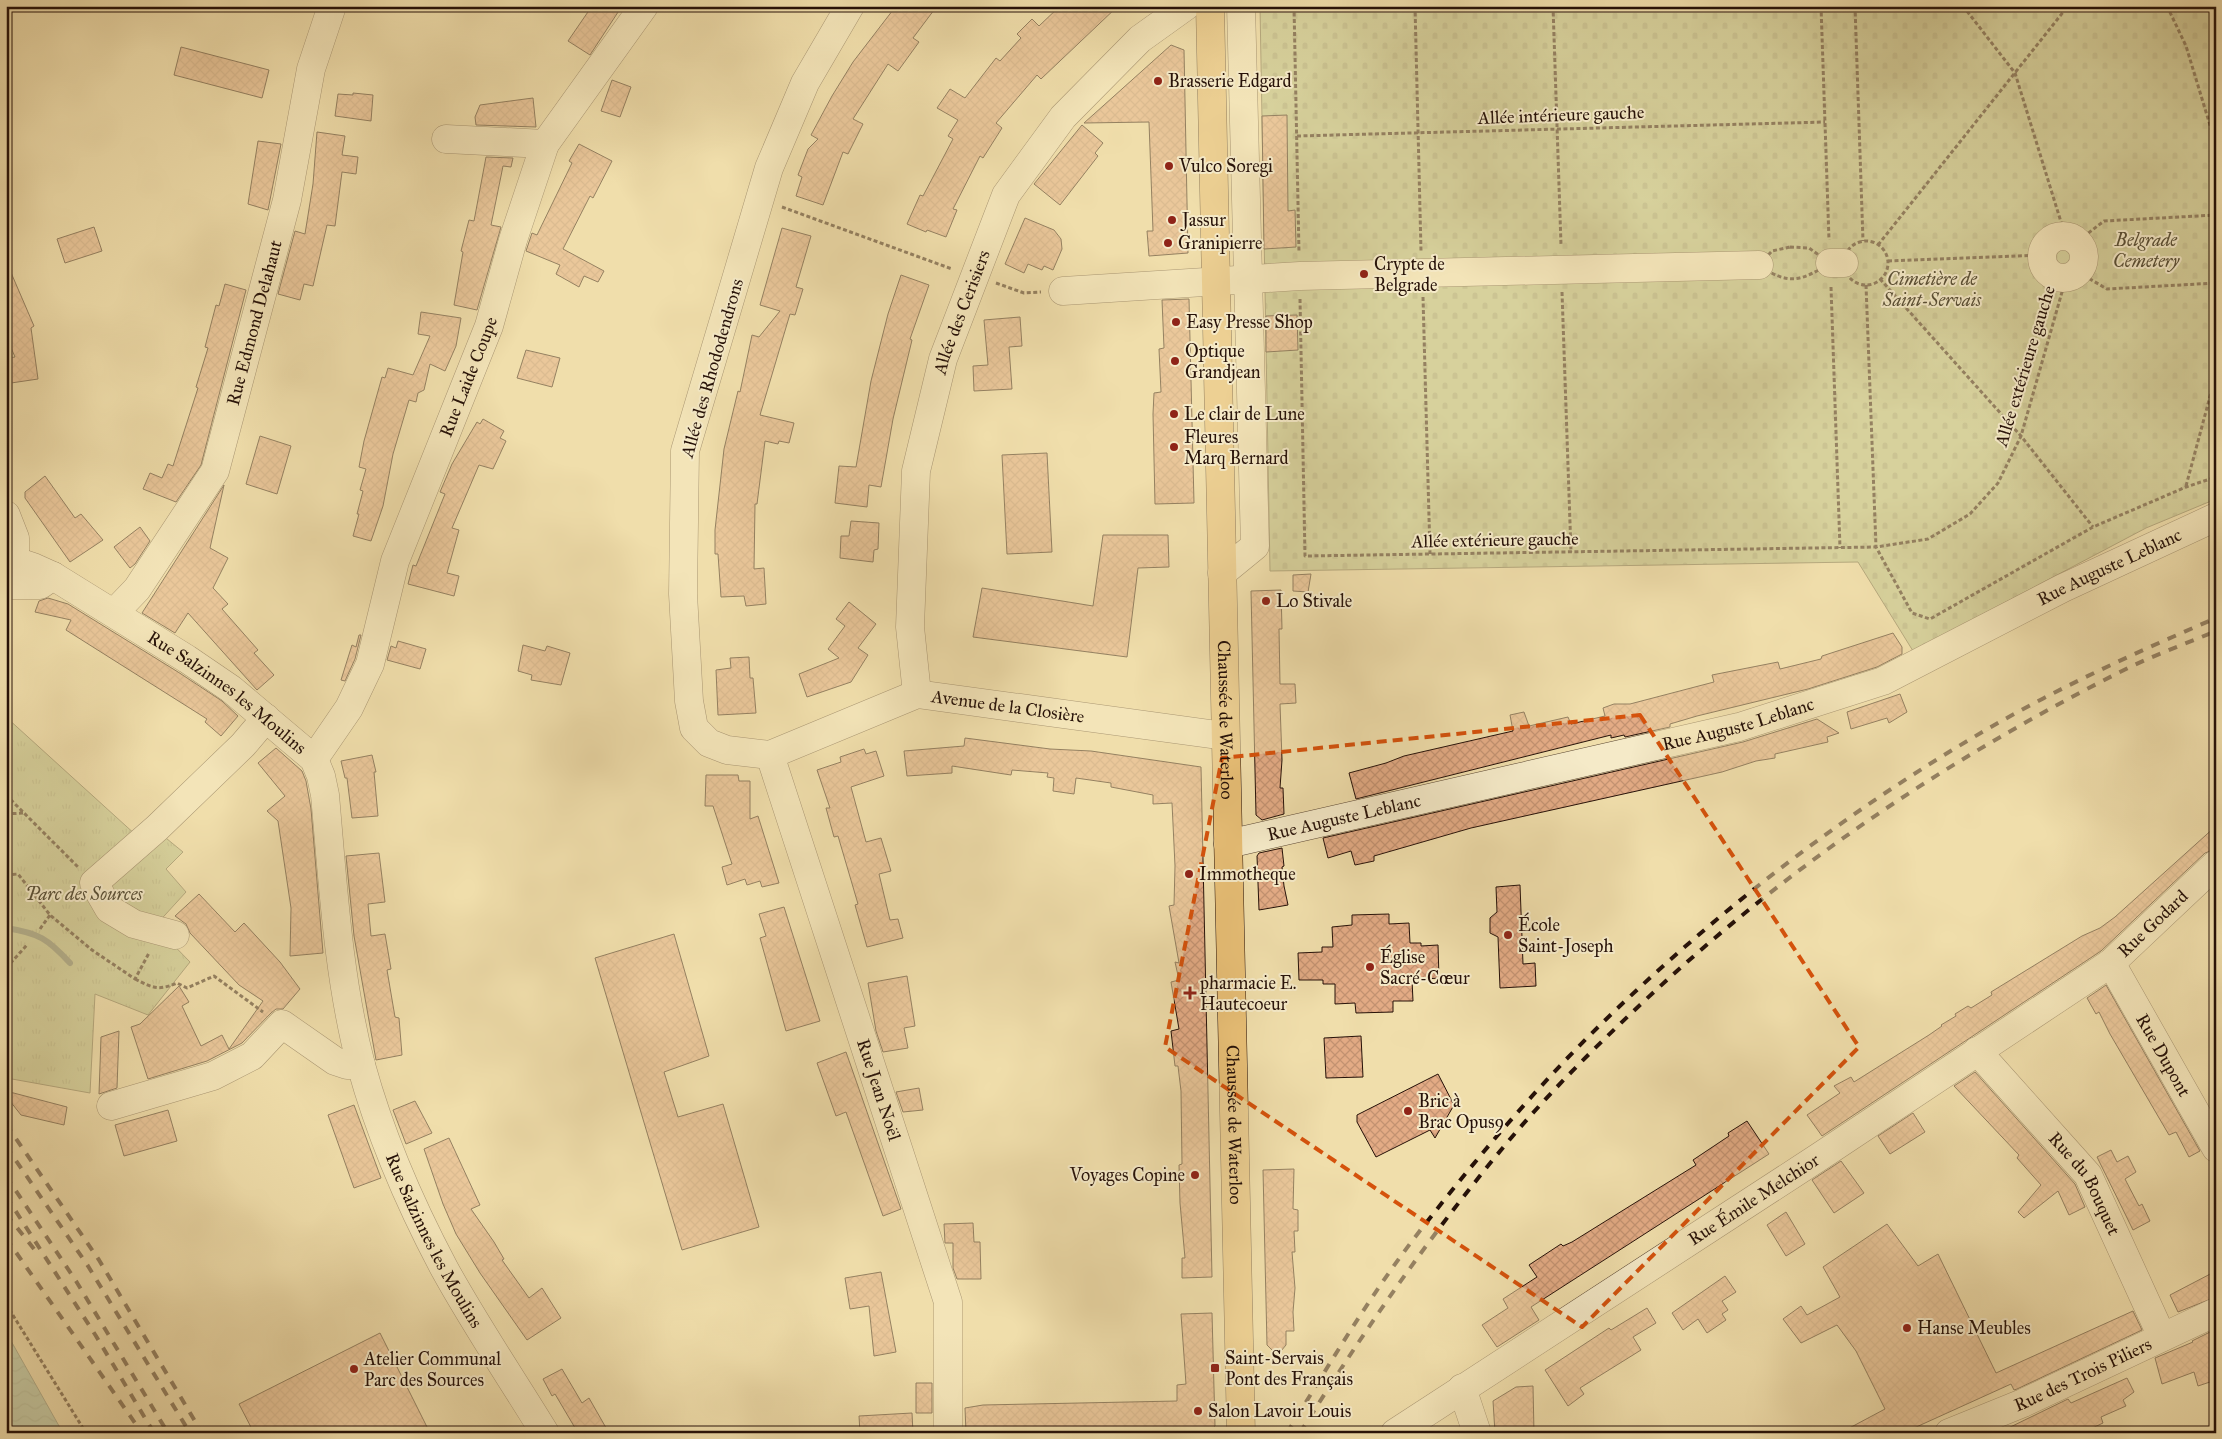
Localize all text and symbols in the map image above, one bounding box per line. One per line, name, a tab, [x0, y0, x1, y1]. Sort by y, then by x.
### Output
place label: Brasserie Edgard	[1168, 70, 1291, 93]
marker: Brasserie Edgard	[1152, 75, 1164, 87]
street label: Allée intérieure gauche	[1476, 101, 1645, 130]
place label: Vulco Soregi	[1178, 155, 1273, 178]
marker: Vulco Soregi	[1163, 160, 1175, 172]
place label: Jassur	[1180, 209, 1226, 232]
marker: Jassur	[1166, 214, 1178, 226]
park label: Belgrade Cemetery	[2113, 229, 2180, 272]
place label: Granipierre	[1178, 232, 1262, 254]
street label: Rue Edmond Delahaut	[222, 237, 287, 408]
marker: Granipierre	[1162, 237, 1174, 249]
street label: Allée des Cerisiers	[928, 247, 995, 378]
place label: Crypte de Belgrade	[1374, 253, 1445, 297]
marker: Crypte de Belgrade	[1358, 268, 1370, 280]
park label: Cimetière de Saint-Servais	[1882, 268, 1982, 311]
street label: Allée des Rhododendrons	[676, 276, 748, 461]
street label: Allée extérieure gauche	[1990, 283, 2061, 450]
place label: Easy Presse Shop	[1186, 311, 1313, 333]
street label: Rue Laide Coupe	[435, 314, 502, 440]
marker: Easy Presse Shop	[1170, 316, 1182, 328]
place label: Optique Grandjean	[1185, 340, 1261, 383]
marker: Optique Grandjean	[1169, 355, 1181, 367]
place label: Le clair de Lune	[1184, 403, 1305, 425]
marker: Le clair de Lune	[1168, 408, 1180, 420]
place label: Fleures Marq Bernard	[1184, 426, 1289, 470]
marker: Fleures Marq Bernard	[1168, 441, 1180, 453]
street label: Rue Auguste Leblanc	[2034, 523, 2185, 610]
street label: Allée extérieure gauche	[1410, 528, 1579, 553]
place label: Lo Stivale	[1276, 590, 1352, 612]
marker: Lo Stivale	[1260, 595, 1272, 607]
street label: Rue Salzinnes les Moulins	[143, 626, 311, 759]
street label: Chaussée de Waterloo	[1213, 640, 1238, 800]
street label: Avenue de la Closière	[929, 685, 1086, 728]
street label: Rue Auguste Leblanc	[1660, 693, 1817, 755]
street label: Rue Auguste Leblanc	[1265, 789, 1423, 846]
place label: Immotheque	[1199, 863, 1296, 886]
marker: Immotheque	[1183, 868, 1195, 880]
park label: Parc des Sources	[25, 883, 143, 905]
street label: Rue Godard	[2113, 885, 2193, 962]
place label: École Saint-Joseph	[1518, 912, 1613, 958]
marker: École Saint-Joseph	[1502, 929, 1514, 941]
place label: Église Sacré-Cœur	[1380, 944, 1470, 989]
marker: Église Sacré-Cœur	[1364, 961, 1376, 973]
place label: pharmacie E. Hautecoeur	[1199, 972, 1296, 1015]
marker: pharmacie E. Hautecoeur	[1184, 987, 1196, 999]
street label: Rue Dupont	[2131, 1010, 2196, 1101]
street label: Rue Jean Noël	[852, 1036, 906, 1144]
street label: Chaussée de Waterloo	[1222, 1045, 1247, 1205]
place label: Bric à Brac Opus9	[1418, 1090, 1504, 1133]
marker: Bric à Brac Opus9	[1402, 1105, 1414, 1117]
street label: Rue du Bouquet	[2044, 1128, 2125, 1239]
street label: Rue Émile Melchior	[1684, 1149, 1824, 1250]
street label: Rue Salzinnes les Moulins	[381, 1150, 487, 1332]
place label: Voyages Copine	[1069, 1164, 1185, 1187]
marker: Voyages Copine	[1189, 1169, 1201, 1181]
place label: Hanse Meubles	[1917, 1317, 2031, 1339]
marker: Hanse Meubles	[1901, 1322, 1913, 1334]
street label: Rue des Trois Piliers	[2011, 1333, 2155, 1416]
place label: Saint-Servais Pont des Français	[1225, 1347, 1353, 1390]
place label: Atelier Communal Parc des Sources	[363, 1348, 501, 1391]
marker: Saint-Servais Pont des Français	[1209, 1362, 1221, 1374]
marker: Atelier Communal Parc des Sources	[348, 1363, 360, 1375]
place label: Salon Lavoir Louis	[1208, 1400, 1351, 1422]
marker: Salon Lavoir Louis	[1192, 1405, 1204, 1417]

